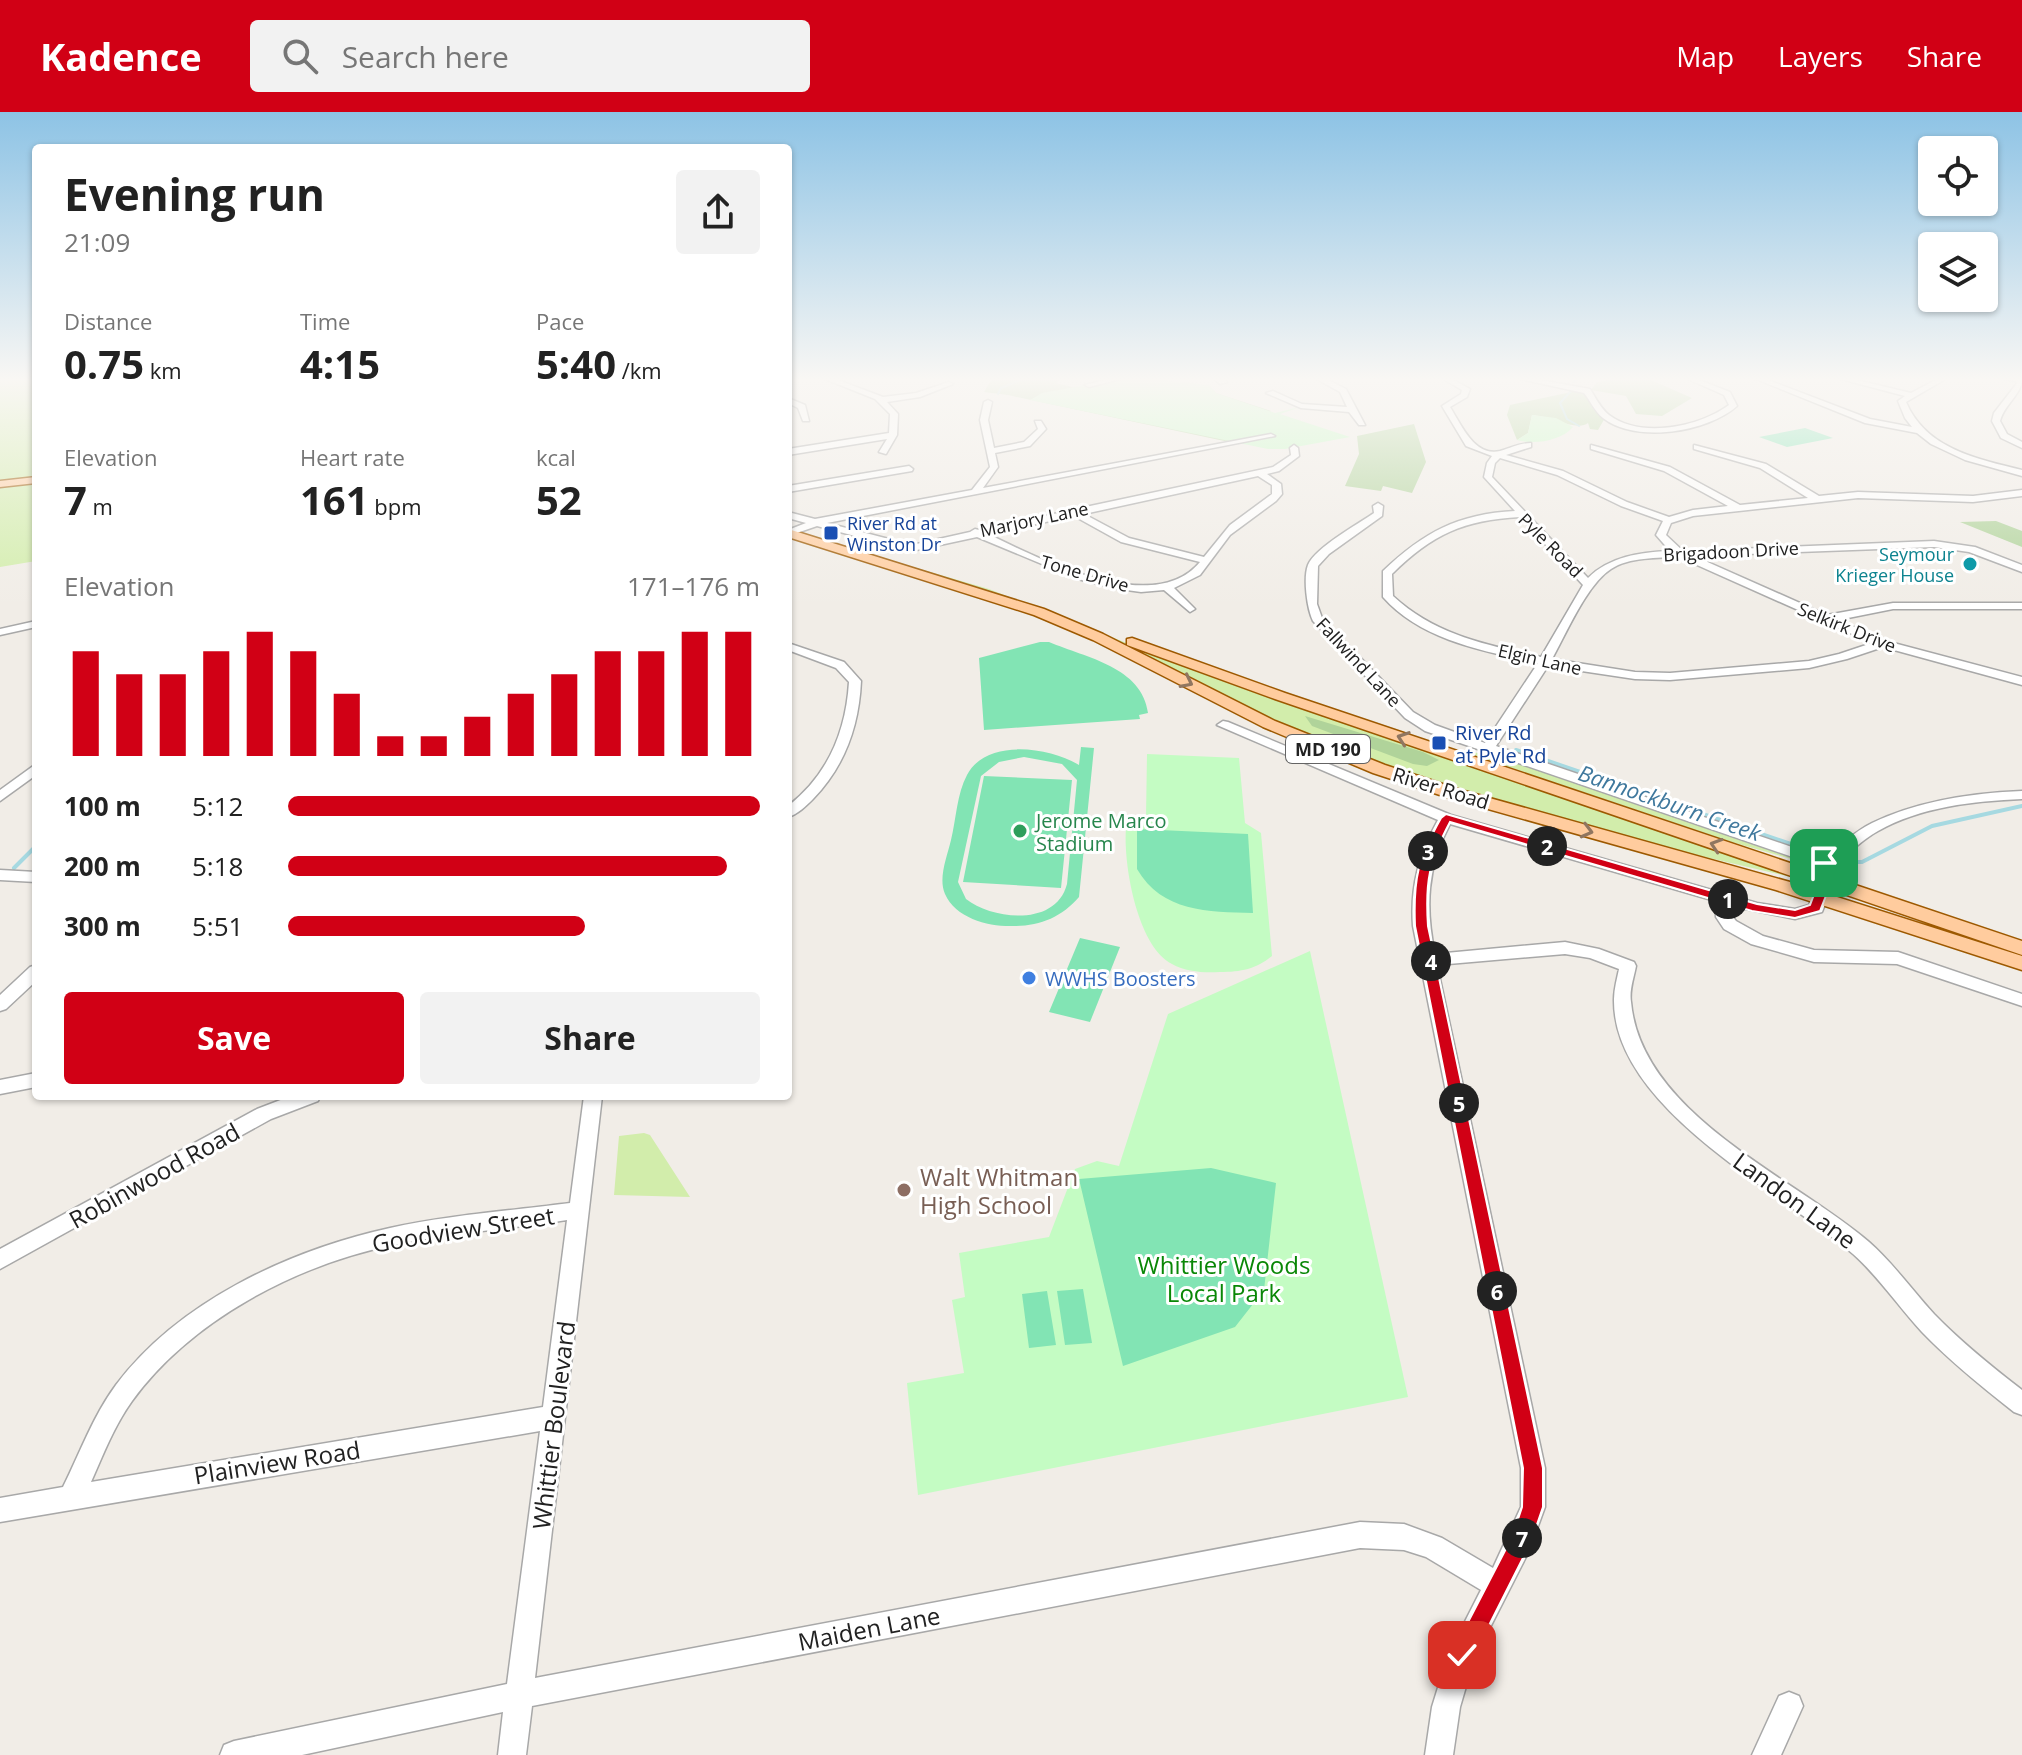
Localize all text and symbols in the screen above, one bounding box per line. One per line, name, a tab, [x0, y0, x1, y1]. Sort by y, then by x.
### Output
search box	[250, 20, 810, 92]
text: Kadence	[40, 30, 202, 82]
icon: search	[278, 34, 322, 78]
text: Search here	[342, 36, 509, 77]
text: Map	[1676, 37, 1734, 75]
text: Layers	[1778, 37, 1863, 75]
text: Share	[1907, 37, 1982, 75]
map controls	[1918, 136, 1998, 312]
button: locate	[1918, 136, 1998, 216]
text: Evening run	[64, 164, 325, 224]
button: share	[676, 170, 760, 254]
text: 21:09	[64, 224, 130, 260]
button: layers	[1918, 232, 1998, 312]
text: Distance	[64, 306, 152, 336]
text: Time	[300, 306, 350, 336]
text: Pace	[536, 306, 584, 336]
text: 0.75	[64, 336, 144, 391]
text: 4:15	[300, 336, 380, 391]
text: 5:40	[536, 336, 616, 391]
text: km	[144, 355, 182, 385]
text: /km	[616, 355, 662, 385]
text: Elevation	[64, 442, 157, 472]
text: Heart rate	[300, 442, 405, 472]
text: kcal	[536, 442, 576, 472]
text: 7	[64, 472, 87, 527]
text: 161	[300, 472, 369, 527]
text: 52	[536, 472, 582, 527]
text: m	[87, 491, 113, 521]
text: bpm	[369, 491, 422, 521]
street label: Marjory Lane	[977, 496, 1091, 542]
street label: Pyle Road	[1513, 507, 1589, 583]
place label: River Rd at Winston Dr	[847, 511, 942, 556]
marker: River Rd at Winston Dr	[822, 524, 840, 542]
street label: Brigadoon Drive	[1663, 535, 1799, 567]
place label: Seymour Krieger House	[1835, 542, 1955, 587]
street label: Tone Drive	[1038, 549, 1132, 597]
marker: Seymour Krieger House	[1961, 555, 1979, 573]
text: Elevation	[64, 568, 174, 604]
text: 171–176 m	[627, 568, 760, 604]
street label: Selkirk Drive	[1794, 596, 1900, 658]
street label: Fallwind Lane	[1311, 612, 1407, 712]
street label: Elgin Lane	[1496, 638, 1584, 680]
one-way arrow	[1179, 673, 1194, 688]
place label: River Rd at Pyle Rd	[1455, 719, 1547, 769]
one-way arrow	[1396, 731, 1410, 747]
marker: River Rd at Pyle Rd	[1430, 734, 1448, 752]
road number: MD 190	[1286, 735, 1370, 763]
water label: Bannockburn Creek	[1575, 757, 1766, 848]
street label: River Road	[1389, 761, 1493, 815]
text: 100 m	[64, 788, 141, 824]
text: 5:12	[192, 788, 243, 824]
place label: Jerome Marco Stadium	[1034, 807, 1167, 857]
one-way arrow	[1580, 821, 1594, 838]
marker: Jerome Marco Stadium	[1011, 822, 1029, 840]
pin: 2	[1527, 826, 1567, 866]
pin	[1790, 829, 1858, 897]
pin: 3	[1408, 831, 1448, 871]
text: 2	[1541, 831, 1553, 861]
text: 3	[1422, 836, 1434, 866]
one-way arrow	[1710, 838, 1724, 854]
icon: arrive	[1802, 841, 1846, 885]
text: 200 m	[64, 848, 141, 884]
text: 5:18	[192, 848, 243, 884]
pin: 1	[1708, 879, 1748, 919]
text: 1	[1722, 884, 1734, 914]
text: 300 m	[64, 908, 141, 944]
text: 5:51	[192, 908, 243, 944]
pin: 4	[1411, 941, 1451, 981]
text: 4	[1425, 946, 1437, 976]
place label: WWHS Boosters	[1045, 965, 1195, 992]
marker: WWHS Boosters	[1020, 969, 1038, 987]
button: Save	[64, 992, 404, 1084]
button: Share	[420, 992, 760, 1084]
pin: 5	[1439, 1083, 1479, 1123]
text: 5	[1453, 1088, 1465, 1118]
street label: Robinwood Road	[63, 1114, 245, 1236]
street label: Landon Lane	[1727, 1144, 1863, 1256]
place label: Walt Whitman High School	[920, 1160, 1078, 1221]
marker: Walt Whitman High School	[895, 1181, 913, 1199]
street label: Goodview Street	[369, 1198, 557, 1260]
park label: Whittier Woods Local Park	[1138, 1248, 1310, 1309]
pin: 6	[1477, 1271, 1517, 1311]
text: 6	[1491, 1276, 1503, 1306]
street label: Whittier Boulevard	[524, 1319, 582, 1531]
street label: Plainview Road	[191, 1433, 363, 1491]
pin: 7	[1502, 1518, 1542, 1558]
text: 7	[1516, 1523, 1528, 1553]
street label: Maiden Lane	[795, 1598, 943, 1658]
pin	[1428, 1621, 1496, 1689]
icon: check	[1440, 1633, 1484, 1677]

